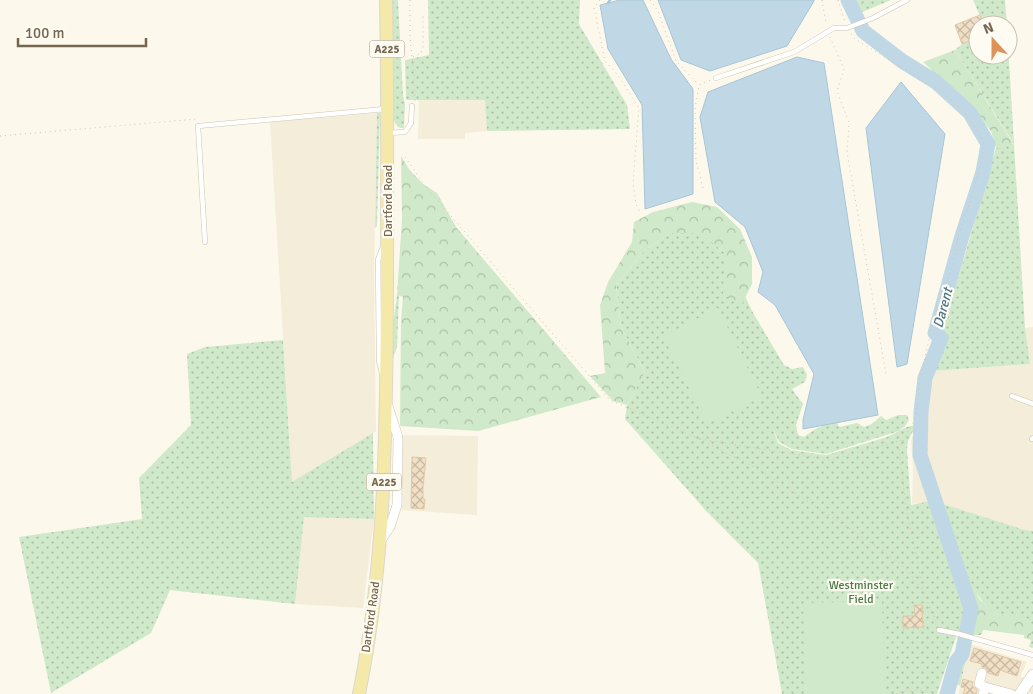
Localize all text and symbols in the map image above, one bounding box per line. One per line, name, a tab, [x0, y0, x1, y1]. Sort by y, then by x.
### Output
scale bar	[18, 15, 145, 47]
north arrow	[968, 15, 1018, 65]
text: N	[981, 19, 996, 38]
text: 100 m	[25, 24, 65, 42]
road number: A225	[370, 41, 404, 58]
street label: Dartford Road	[381, 165, 396, 237]
water label: Darent	[930, 284, 957, 330]
road number: A225	[366, 474, 402, 491]
park label: Westminster Field	[829, 578, 894, 607]
street label: Dartford Road	[359, 580, 383, 654]

